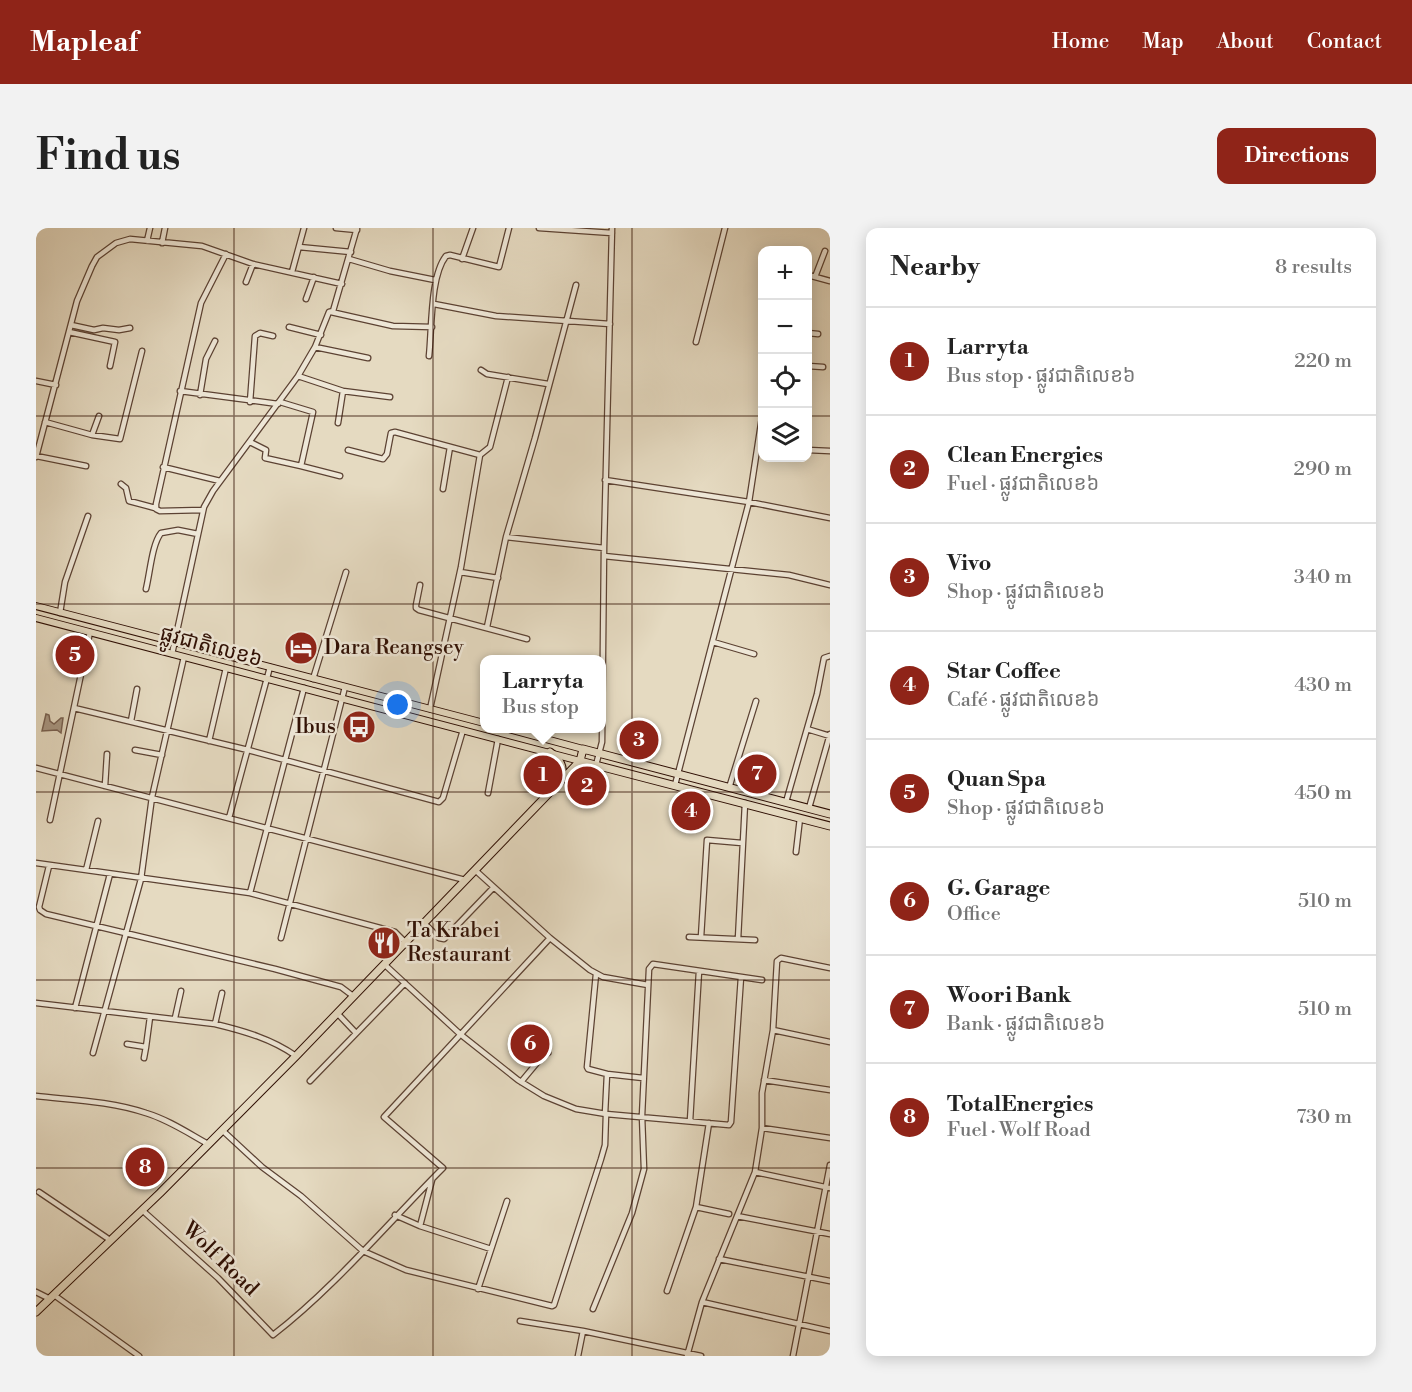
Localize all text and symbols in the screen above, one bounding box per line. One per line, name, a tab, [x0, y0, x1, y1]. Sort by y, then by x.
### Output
text: Mapleaf	[30, 25, 138, 60]
text: Home	[1052, 29, 1109, 55]
text: Map	[1142, 29, 1184, 55]
text: About	[1217, 29, 1274, 55]
text: Contact	[1307, 29, 1382, 55]
button: Directions	[1217, 128, 1376, 184]
text: Find us	[36, 130, 180, 183]
map controls	[758, 246, 812, 462]
button: +	[758, 246, 812, 300]
text: Nearby	[890, 251, 980, 283]
text: 8 results	[1275, 255, 1352, 280]
button: −	[758, 300, 812, 354]
text: Larryta	[947, 334, 1029, 361]
text: 1	[905, 349, 914, 374]
text: 220 m	[1294, 349, 1352, 374]
button: locate	[758, 354, 812, 408]
text: Bus stop · ផ្លូវជាតិលេខ៦	[947, 364, 1136, 389]
button: layers	[758, 408, 812, 462]
text: Clean Energies	[947, 442, 1103, 469]
text: 2	[903, 457, 916, 482]
text: 290 m	[1294, 457, 1352, 482]
text: Fuel · ផ្លូវជាតិលេខ៦	[947, 472, 1099, 497]
text: Vivo	[947, 550, 991, 577]
text: 3	[903, 565, 916, 590]
text: 340 m	[1294, 565, 1352, 590]
text: Shop · ផ្លូវជាតិលេខ៦	[947, 580, 1105, 605]
street label: ផ្លូវជាតិលេខ៦	[156, 621, 265, 678]
hotel icon: Dara Reangsey	[283, 630, 319, 666]
pin: 5	[56, 632, 94, 678]
place label: Dara Reangsey	[324, 635, 465, 661]
popup	[480, 655, 606, 733]
text: Star Coffee	[947, 658, 1061, 685]
text: Larryta	[502, 668, 584, 695]
text: 4	[903, 673, 916, 698]
text: 430 m	[1294, 673, 1352, 698]
text: Café · ផ្លូវជាតិលេខ៦	[947, 688, 1099, 713]
your location	[383, 690, 412, 719]
text: Bus stop	[502, 695, 579, 720]
bus stop icon: Ibus	[341, 709, 377, 745]
place label: Ibus	[295, 714, 336, 740]
pin: 3	[620, 718, 658, 762]
pin: 1	[524, 752, 562, 798]
pin: 7	[738, 752, 776, 796]
pin: 2	[568, 764, 606, 808]
text: Quan Spa	[947, 766, 1046, 793]
text: 5	[903, 781, 916, 806]
text: 450 m	[1294, 781, 1352, 806]
pin: 4	[672, 788, 710, 834]
text: Shop · ផ្លូវជាតិលេខ៦	[947, 796, 1105, 821]
text: G. Garage	[947, 875, 1050, 902]
text: 6	[903, 889, 916, 914]
text: 510 m	[1298, 889, 1352, 914]
text: Office	[947, 902, 1001, 927]
place label: Ta Krabei Restaurant	[407, 918, 512, 968]
restaurant icon: Ta Krabei Restaurant	[366, 925, 402, 961]
text: Woori Bank	[947, 982, 1071, 1009]
text: 7	[904, 997, 915, 1022]
text: 510 m	[1298, 997, 1352, 1022]
text: Bank · ផ្លូវជាតិលេខ៦	[947, 1012, 1105, 1037]
pin: 6	[510, 1022, 550, 1066]
text: TotalEnergies	[947, 1091, 1093, 1118]
text: 8	[903, 1105, 916, 1130]
text: 730 m	[1296, 1105, 1352, 1130]
text: Fuel · Wolf Road	[947, 1118, 1091, 1143]
pin: 8	[126, 1144, 164, 1190]
street label: Wolf Road	[176, 1216, 264, 1302]

